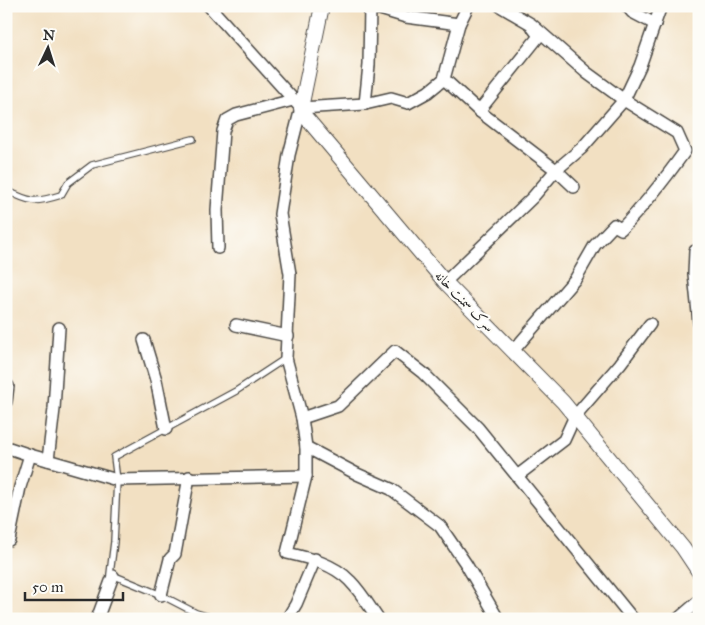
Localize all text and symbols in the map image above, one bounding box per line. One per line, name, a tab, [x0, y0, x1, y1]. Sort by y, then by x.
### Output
north arrow	[22, 22, 72, 72]
text: N	[42, 27, 56, 44]
street label: سرک سمنت خانه	[431, 267, 498, 336]
scale bar	[25, 570, 122, 602]
text: 50 m	[32, 578, 64, 596]

